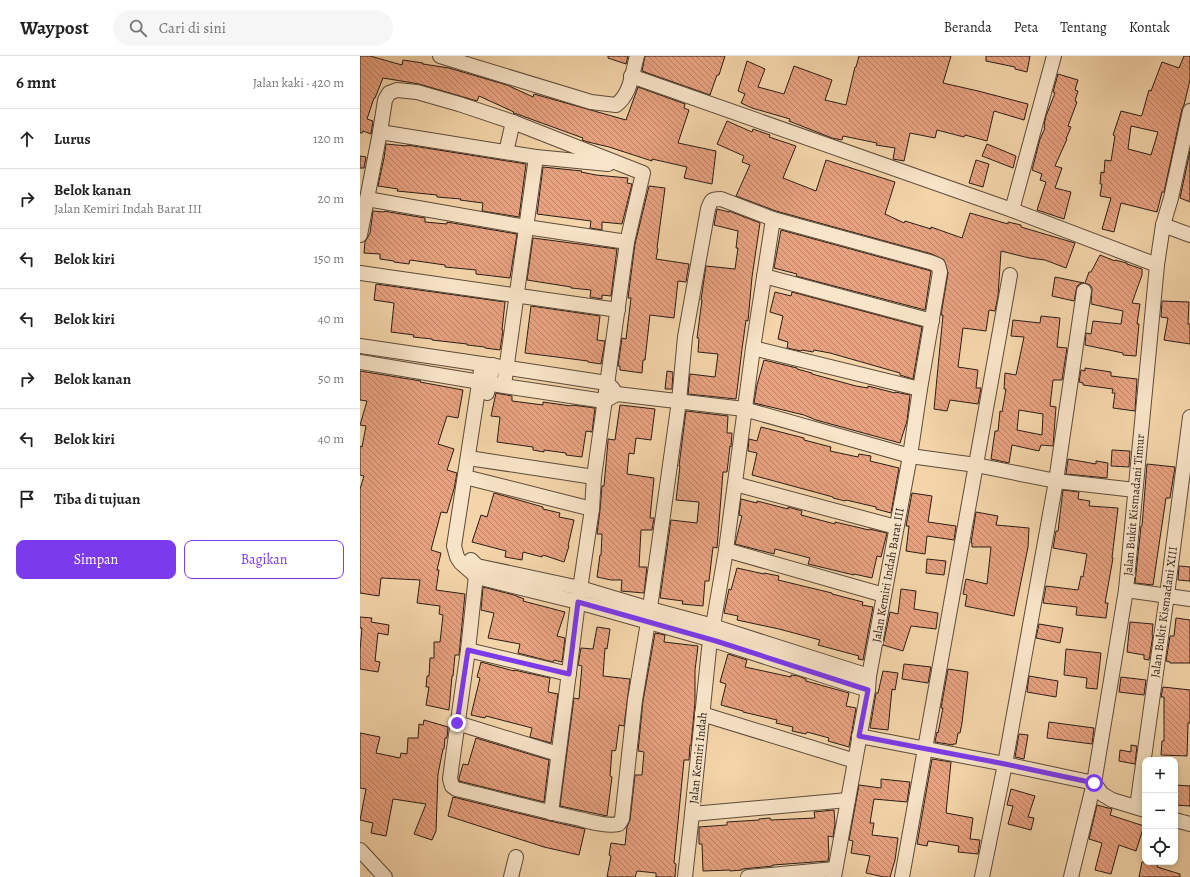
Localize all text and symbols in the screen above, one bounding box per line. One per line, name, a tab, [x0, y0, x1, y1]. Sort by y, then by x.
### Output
search box	[113, 10, 393, 46]
text: Waypost	[20, 15, 89, 41]
icon: search	[127, 17, 149, 39]
text: Cari di sini	[159, 18, 226, 38]
text: Beranda	[944, 18, 992, 37]
text: Peta	[1014, 18, 1038, 37]
text: Tentang	[1060, 18, 1107, 37]
text: Kontak	[1129, 18, 1170, 37]
text: 6 mnt	[16, 71, 56, 94]
text: Jalan kaki · 420 m	[253, 74, 344, 91]
icon: ahead	[16, 128, 38, 150]
text: Lurus	[54, 129, 91, 149]
text: 120 m	[313, 130, 344, 147]
text: Belok kanan	[54, 180, 131, 200]
icon: right	[16, 188, 38, 210]
text: 20 m	[318, 190, 344, 207]
text: Jalan Kemiri Indah Barat III	[54, 200, 202, 217]
icon: left	[16, 248, 38, 270]
text: Belok kiri	[54, 249, 115, 269]
text: 150 m	[314, 250, 344, 267]
icon: left	[16, 308, 38, 330]
text: Belok kiri	[54, 309, 115, 329]
text: 40 m	[318, 310, 344, 327]
icon: right	[16, 368, 38, 390]
text: Belok kanan	[54, 369, 131, 389]
text: 50 m	[318, 370, 344, 387]
icon: left	[16, 428, 38, 450]
text: Belok kiri	[54, 429, 115, 449]
text: 40 m	[318, 430, 344, 447]
street label: Jalan Bukit Kismadani Timur	[1120, 433, 1148, 577]
icon: arrive	[16, 488, 38, 510]
text: Tiba di tujuan	[54, 489, 140, 509]
street label: Jalan Kemiri Indah Barat III	[868, 506, 908, 644]
button: Simpan	[16, 540, 176, 579]
button: Bagikan	[184, 540, 344, 579]
street label: Jalan Bukit Kismadani XIII	[1147, 545, 1181, 679]
street label: Jalan Kemiri Indah	[685, 711, 711, 805]
route end	[448, 714, 466, 732]
map controls	[1142, 757, 1178, 865]
button: +	[1142, 757, 1178, 793]
route start	[1085, 774, 1103, 792]
button: −	[1142, 793, 1178, 829]
button: locate	[1142, 829, 1178, 865]

